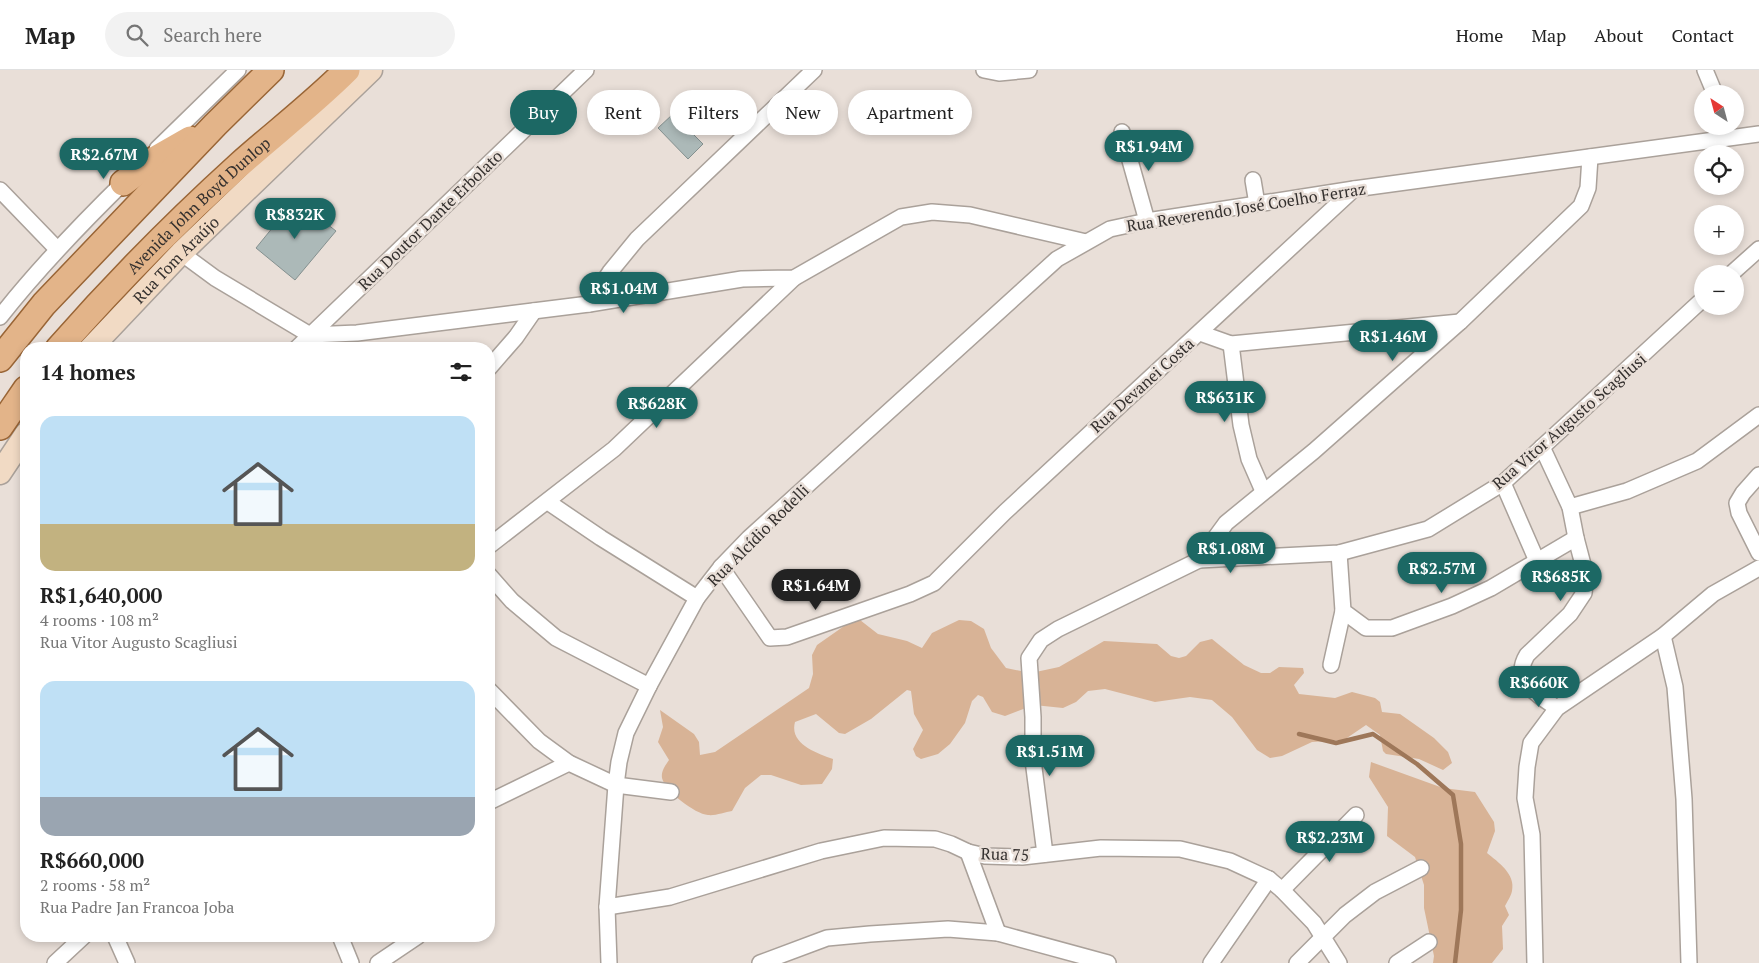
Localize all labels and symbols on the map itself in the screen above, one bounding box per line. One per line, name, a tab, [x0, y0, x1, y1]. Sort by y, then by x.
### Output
north arrow	[1694, 85, 1744, 135]
pin: R$1.94M	[1103, 129, 1195, 172]
street label: Avenida John Boyd Dunlop	[122, 132, 275, 279]
pin: R$2.67M	[58, 138, 150, 180]
street label: Rua Doutor Dante Erbolato	[353, 145, 507, 295]
street label: Rua Reverendo José Coelho Ferraz	[1125, 177, 1367, 237]
pin: R$832K	[254, 198, 336, 240]
street label: Rua Tom Araújo	[128, 211, 224, 308]
pin: R$1.04M	[578, 272, 670, 314]
pin: R$1.46M	[1347, 320, 1439, 362]
street label: Rua Devanei Costa	[1085, 332, 1199, 438]
street label: Rua Vitor Augusto Scagliusi	[1487, 348, 1651, 494]
pin: R$631K	[1184, 380, 1266, 423]
pin: R$628K	[616, 386, 698, 429]
street label: Rua Alcídio Rodelli	[702, 479, 814, 591]
pin: R$1.08M	[1185, 532, 1277, 574]
pin: R$2.57M	[1396, 552, 1488, 594]
pin: R$685K	[1520, 560, 1602, 602]
pin: R$1.64M	[770, 568, 862, 611]
pin: R$660K	[1498, 666, 1580, 708]
pin: R$1.51M	[1004, 734, 1096, 777]
pin: R$2.23M	[1284, 820, 1376, 863]
street label: Rua 75	[980, 842, 1030, 866]

